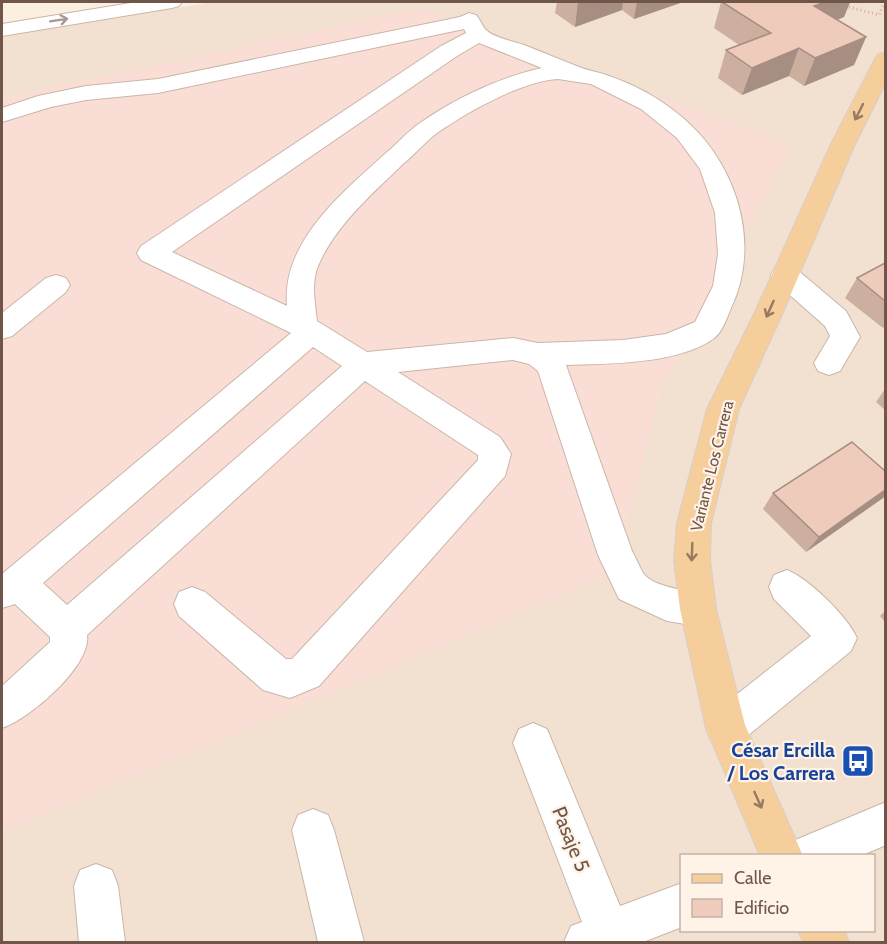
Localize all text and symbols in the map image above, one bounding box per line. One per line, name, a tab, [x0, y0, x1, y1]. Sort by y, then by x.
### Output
one-way arrow	[49, 15, 69, 26]
one-way arrow	[853, 102, 865, 120]
one-way arrow	[764, 299, 776, 317]
street label: Variante Los Carrera	[687, 398, 738, 533]
one-way arrow	[687, 542, 698, 562]
place label: César Ercilla / Los Carrera	[726, 738, 835, 785]
bus stop icon: César Ercilla / Los Carrera	[840, 743, 876, 779]
one-way arrow	[753, 790, 764, 808]
street label: Pasaje 5	[547, 803, 595, 875]
legend	[680, 854, 875, 932]
text: Calle	[734, 867, 771, 889]
text: Edificio	[734, 897, 789, 919]

